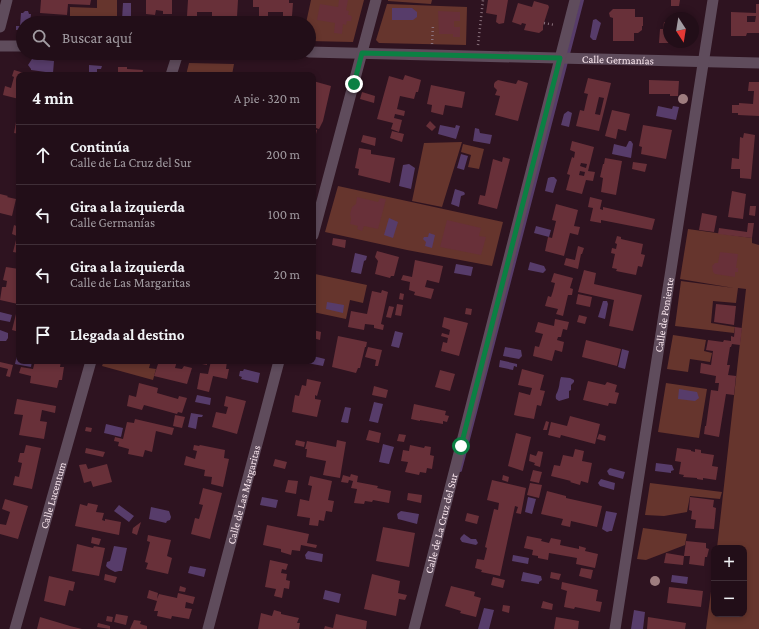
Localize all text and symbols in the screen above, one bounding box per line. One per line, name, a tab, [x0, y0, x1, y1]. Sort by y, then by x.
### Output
north arrow	[663, 12, 699, 48]
search box	[16, 16, 316, 60]
icon: search	[30, 27, 52, 49]
text: Buscar aquí	[62, 30, 132, 46]
street label: Calle Germanías	[582, 53, 654, 66]
route end	[345, 75, 363, 93]
text: 4 min	[32, 89, 74, 108]
text: A pie · 320 m	[234, 91, 300, 106]
text: Continúa	[70, 139, 130, 155]
icon: ahead	[32, 144, 54, 166]
text: 200 m	[266, 147, 300, 162]
text: Calle de La Cruz del Sur	[70, 155, 192, 170]
text: Gira a la izquierda	[70, 199, 185, 215]
icon: left	[32, 204, 54, 226]
text: 100 m	[268, 207, 300, 222]
text: Calle Germanías	[70, 215, 155, 230]
text: Gira a la izquierda	[70, 259, 185, 275]
icon: left	[32, 264, 54, 286]
text: 20 m	[274, 267, 300, 282]
text: Calle de Las Margaritas	[70, 275, 190, 290]
street label: Calle de Poniente	[652, 276, 676, 353]
icon: arrive	[32, 324, 54, 346]
text: Llegada al destino	[70, 327, 185, 343]
route start	[452, 437, 470, 455]
street label: Calle de Las Margaritas	[225, 444, 262, 545]
street label: Calle Lucentum	[38, 460, 68, 530]
street label: Calle de La Cruz del Sur	[422, 472, 460, 575]
map controls	[711, 545, 747, 617]
button: +	[711, 545, 747, 581]
button: −	[711, 581, 747, 617]

